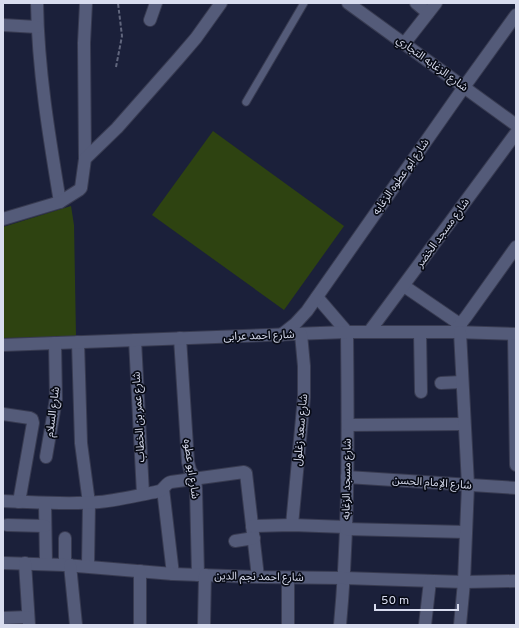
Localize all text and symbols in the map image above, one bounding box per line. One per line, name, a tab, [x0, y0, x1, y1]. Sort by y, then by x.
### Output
street label: شارع الزغابه التجاري	[392, 33, 471, 96]
street label: شارع ابو عطوه الزغابه	[370, 136, 433, 218]
street label: شارع مسجد الخضر	[413, 195, 473, 271]
street label: شارع احمد عرابى	[223, 328, 295, 344]
street label: شارع عمر بن الخطاب	[130, 371, 148, 463]
street label: شارع السلام	[43, 386, 63, 438]
street label: شارع سعد زغلول	[291, 393, 311, 467]
street label: شارع ابو عطوه	[180, 438, 202, 500]
street label: شارع مسجد الزغابه	[339, 438, 355, 520]
street label: شارع الإمام الحسن	[392, 473, 473, 493]
street label: شارع احمد نجم الدين	[214, 569, 304, 586]
scale bar	[375, 586, 458, 612]
text: 50 m	[381, 593, 409, 609]

